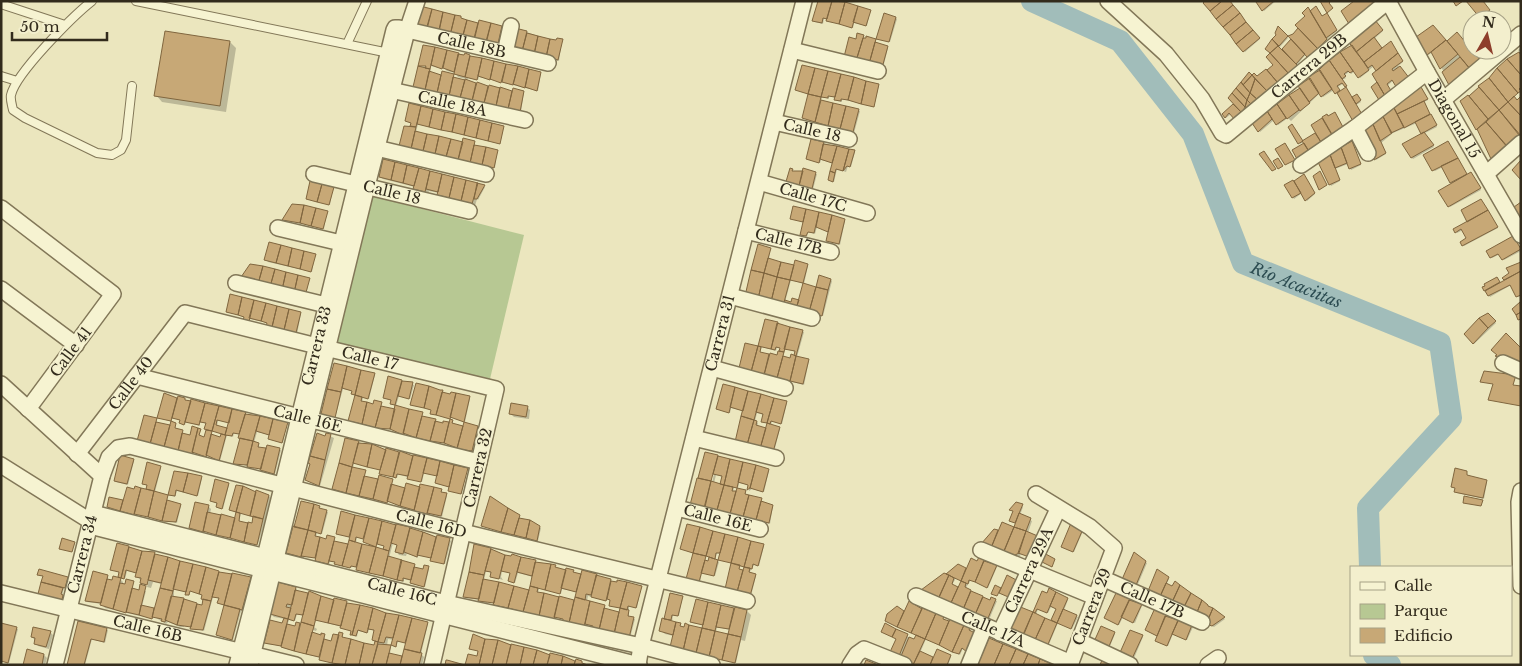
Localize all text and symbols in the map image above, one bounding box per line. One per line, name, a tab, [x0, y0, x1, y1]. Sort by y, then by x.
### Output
scale bar	[12, 10, 108, 42]
north arrow	[1462, 10, 1512, 60]
text: N	[1481, 12, 1497, 32]
text: 50 m	[20, 17, 60, 36]
street label: Calle 18B	[435, 27, 508, 62]
street label: Carrera 29B	[1267, 29, 1351, 103]
street label: Diagonal 15	[1424, 75, 1485, 162]
street label: Calle 18A	[416, 86, 489, 120]
street label: Calle 18	[781, 114, 843, 146]
street label: Calle 18	[361, 176, 423, 208]
street label: Calle 17C	[777, 178, 849, 216]
street label: Calle 17B	[753, 224, 825, 259]
water label: Río Acaciitas	[1247, 257, 1345, 312]
street label: Carrera 31	[701, 292, 738, 373]
street label: Carrera 33	[297, 304, 335, 387]
street label: Calle 41	[45, 323, 96, 381]
street label: Calle 17	[340, 342, 400, 374]
street label: Calle 40	[104, 352, 157, 414]
street label: Calle 16E	[271, 401, 344, 436]
street label: Carrera 32	[459, 426, 496, 510]
street label: Calle 16E	[681, 500, 754, 536]
street label: Calle 16D	[394, 505, 469, 542]
street label: Carrera 34	[63, 513, 101, 596]
street label: Carrera 29A	[1000, 524, 1057, 616]
street label: Carrera 29	[1068, 565, 1115, 648]
legend	[1350, 566, 1512, 656]
street label: Calle 16C	[365, 573, 439, 609]
text: Calle	[1394, 576, 1433, 595]
street label: Calle 17B	[1117, 577, 1188, 622]
text: Parque	[1394, 601, 1448, 620]
street label: Calle 17A	[958, 607, 1029, 651]
street label: Calle 16B	[111, 611, 185, 646]
text: Edificio	[1394, 626, 1453, 645]

